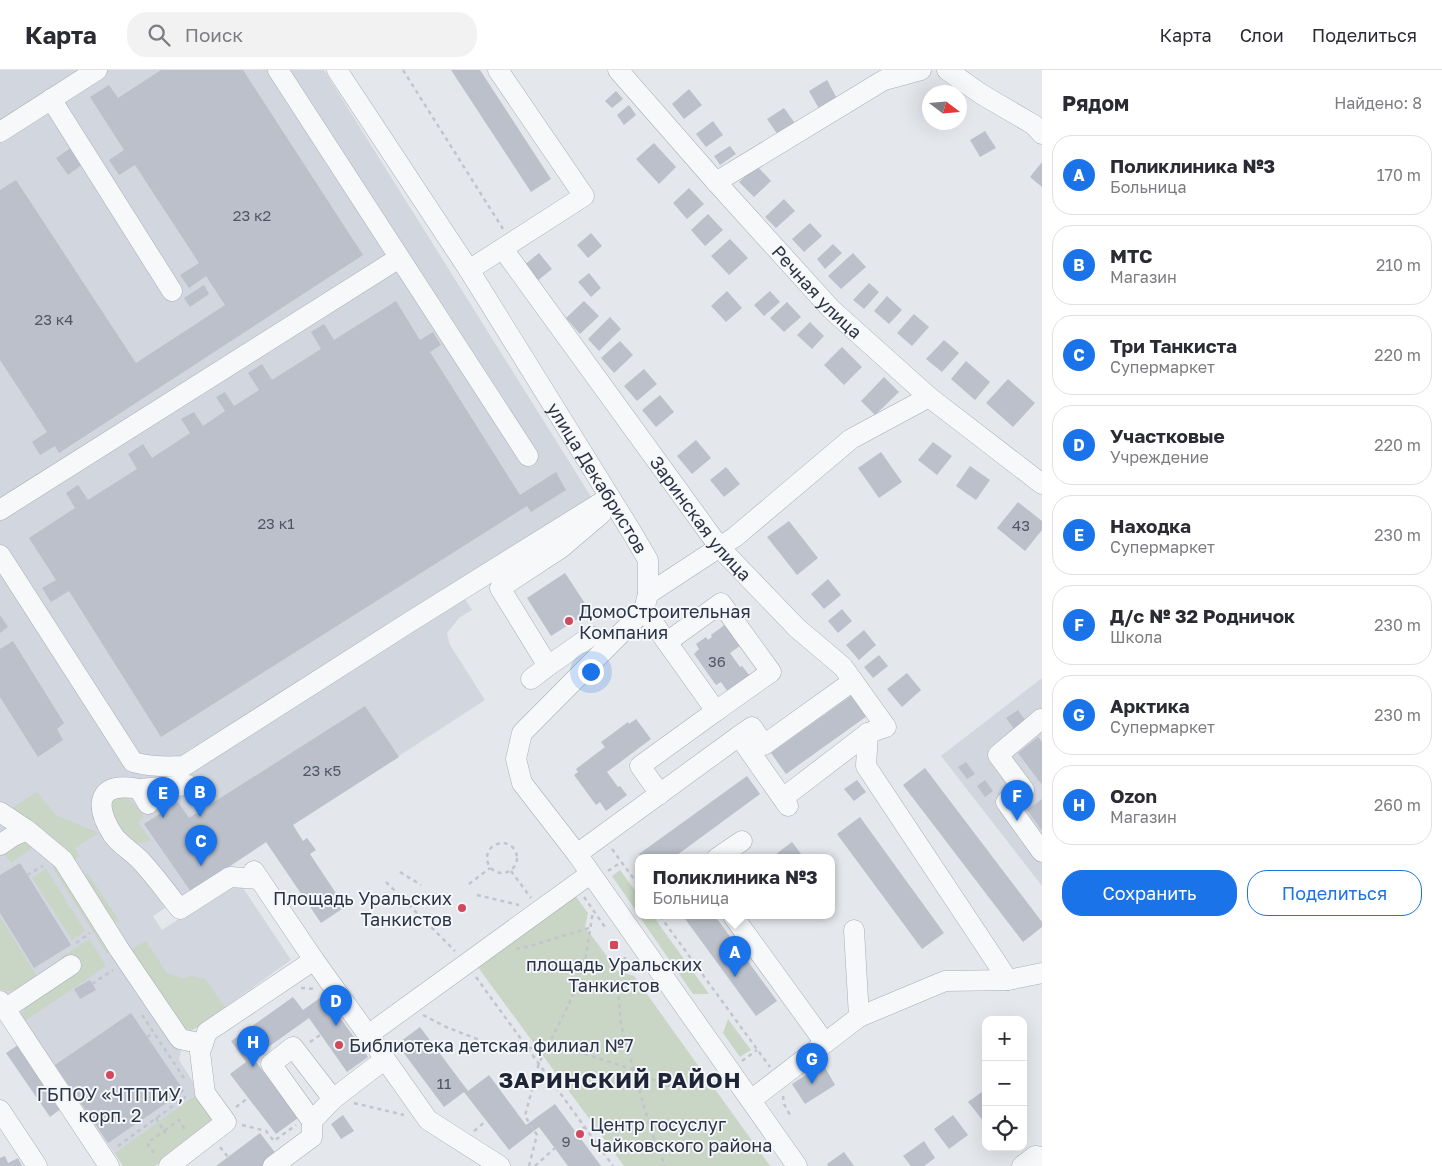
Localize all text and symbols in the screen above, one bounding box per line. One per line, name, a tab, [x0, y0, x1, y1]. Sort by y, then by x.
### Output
search box	[127, 12, 477, 57]
text: Карта	[25, 20, 97, 49]
icon: search	[145, 21, 173, 49]
text: Поиск	[185, 23, 243, 46]
text: Карта	[1160, 24, 1212, 46]
text: Слои	[1240, 24, 1284, 46]
text: Поделиться	[1312, 24, 1417, 46]
north arrow	[922, 85, 967, 130]
text: Рядом	[1062, 90, 1129, 116]
text: Найдено: 8	[1334, 93, 1422, 113]
text: Поликлиника №3	[1110, 154, 1275, 177]
text: A	[1073, 165, 1085, 185]
text: 170 m	[1377, 165, 1421, 185]
text: Больница	[1110, 177, 1186, 197]
house number: 23 к2	[233, 206, 271, 224]
street label: Речная улица	[767, 240, 867, 343]
text: МТС	[1110, 244, 1153, 267]
text: B	[1073, 255, 1085, 275]
text: 210 m	[1376, 255, 1421, 275]
text: Магазин	[1110, 267, 1177, 287]
house number: 23 к4	[34, 310, 74, 328]
text: Три Танкиста	[1110, 334, 1237, 357]
text: C	[1073, 345, 1085, 365]
text: 220 m	[1374, 345, 1421, 365]
text: Супермаркет	[1110, 357, 1215, 377]
street label: улица Декабристов	[543, 398, 653, 557]
text: Участковые	[1110, 424, 1225, 447]
text: D	[1073, 435, 1085, 455]
text: 220 m	[1374, 435, 1421, 455]
text: Учреждение	[1110, 447, 1209, 467]
street label: Заринская улица	[646, 451, 756, 585]
house number: 23 к1	[257, 514, 295, 532]
text: Находка	[1110, 514, 1191, 537]
house number: 43	[1012, 516, 1030, 534]
text: E	[1074, 525, 1084, 545]
text: 230 m	[1374, 525, 1421, 545]
text: Супермаркет	[1110, 537, 1215, 557]
place label: ДомоСтроительная Компания	[579, 600, 751, 643]
text: Д/с № 32 Родничок	[1110, 604, 1295, 627]
marker: ДомоСтроительная Компания	[563, 615, 575, 627]
text: F	[1074, 615, 1084, 635]
text: 230 m	[1374, 615, 1421, 635]
text: Школа	[1110, 627, 1162, 647]
house number: 36	[708, 652, 726, 670]
your location	[578, 659, 604, 685]
text: Арктика	[1110, 694, 1190, 717]
text: G	[1073, 705, 1085, 725]
text: 230 m	[1374, 705, 1421, 725]
text: Супермаркет	[1110, 717, 1215, 737]
house number: 23 к5	[303, 761, 341, 779]
pin: B	[184, 776, 216, 817]
pin: E	[147, 777, 179, 818]
pin: F	[1001, 780, 1033, 821]
text: Ozon	[1110, 784, 1157, 807]
text: H	[1073, 795, 1085, 815]
text: 260 m	[1374, 795, 1421, 815]
text: Магазин	[1110, 807, 1177, 827]
pin: C	[185, 825, 217, 866]
popup	[635, 854, 835, 919]
text: Поликлиника №3	[652, 865, 818, 888]
button: Сохранить	[1062, 870, 1237, 916]
button: Поделиться	[1247, 870, 1422, 916]
place label: Площадь Уральских Танкистов	[273, 887, 452, 930]
text: Больница	[652, 888, 729, 908]
marker: Площадь Уральских Танкистов	[456, 902, 468, 914]
pin: A	[719, 936, 751, 977]
marker: площадь Уральских Танкистов	[608, 939, 620, 951]
place label: площадь Уральских Танкистов	[526, 953, 702, 996]
pin: D	[320, 985, 352, 1026]
map controls	[982, 1016, 1027, 1151]
button: +	[982, 1016, 1027, 1061]
pin: H	[237, 1026, 269, 1067]
place label: Библиотека детская филиал №7	[349, 1034, 634, 1056]
marker: Библиотека детская филиал №7	[333, 1039, 345, 1051]
pin: G	[796, 1043, 828, 1084]
button: −	[982, 1061, 1027, 1106]
district label: ЗАРИНСКИЙ РАЙОН	[498, 1066, 742, 1093]
marker: ГБПОУ «ЧТПТиУ, корп. 2	[104, 1069, 116, 1081]
house number: 11	[437, 1074, 451, 1092]
place label: ГБПОУ «ЧТПТиУ, корп. 2	[37, 1083, 183, 1126]
button: locate	[982, 1106, 1027, 1151]
place label: Центр госуслуг Чайковского района	[590, 1113, 772, 1156]
marker: Центр госуслуг Чайковского района	[574, 1128, 586, 1140]
house number: 9	[561, 1132, 571, 1150]

